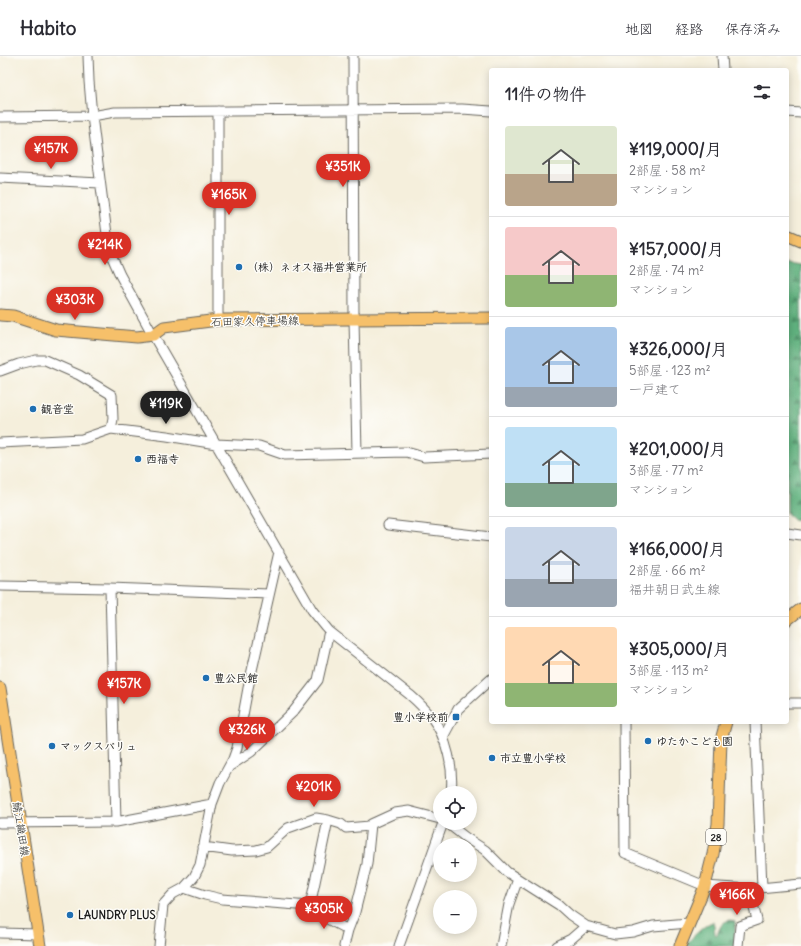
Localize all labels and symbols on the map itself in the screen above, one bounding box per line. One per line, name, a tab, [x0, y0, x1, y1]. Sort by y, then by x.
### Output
pin: ¥157K	[23, 136, 79, 170]
pin: ¥351K	[315, 154, 371, 188]
pin: ¥165K	[201, 182, 257, 216]
pin: ¥214K	[77, 232, 133, 266]
place label: （株）ネオス福井営業所	[247, 260, 367, 274]
marker: （株）ネオス福井営業所	[234, 262, 244, 272]
pin: ¥303K	[47, 287, 103, 321]
street label: 石田家久停車場線	[211, 313, 299, 329]
pin: ¥119K	[138, 391, 194, 425]
place label: 観音堂	[41, 402, 74, 416]
marker: 観音堂	[28, 404, 38, 414]
place label: 西福寺	[146, 452, 179, 466]
marker: 西福寺	[133, 454, 143, 464]
pin: ¥157K	[96, 671, 152, 705]
place label: 豊公民館	[214, 671, 258, 685]
marker: 豊公民館	[201, 673, 211, 683]
place label: 豊小学校前	[393, 710, 448, 724]
marker: 豊小学校前	[451, 712, 461, 722]
pin: ¥326K	[219, 717, 275, 751]
place label: ゆたかこども園	[656, 734, 733, 748]
marker: ゆたかこども園	[643, 736, 653, 746]
place label: マックスバリュ	[60, 739, 137, 753]
marker: マックスバリュ	[47, 741, 57, 751]
place label: 市立豊小学校	[500, 751, 566, 765]
marker: 市立豊小学校	[487, 753, 497, 763]
pin: ¥201K	[286, 774, 342, 808]
street label: 鯖江織田線	[10, 801, 32, 857]
road number: 28	[706, 829, 726, 845]
pin: ¥166K	[709, 882, 765, 916]
pin: ¥305K	[296, 896, 352, 930]
place label: LAUNDRY PLUS	[78, 908, 156, 922]
marker: LAUNDRY PLUS	[65, 910, 75, 920]

